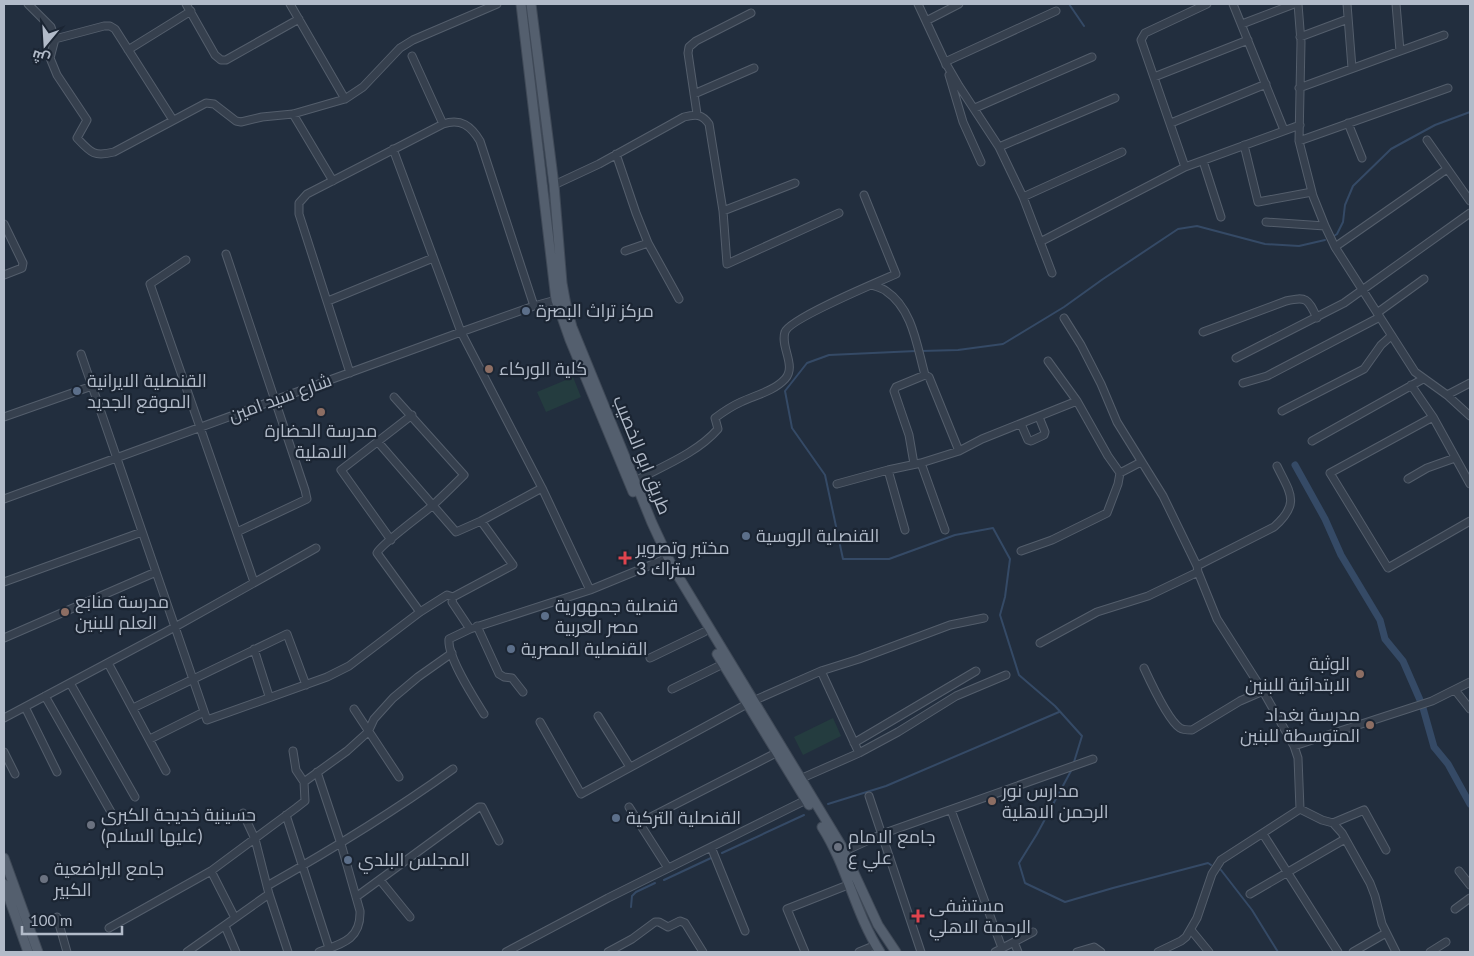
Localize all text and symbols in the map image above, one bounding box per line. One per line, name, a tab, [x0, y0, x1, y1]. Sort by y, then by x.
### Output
north arrow	[20, 20, 70, 70]
text: ش	[30, 46, 52, 69]
place label: مركز تراث البصرة	[536, 299, 654, 322]
marker: مركز تراث البصرة	[520, 305, 532, 317]
place label: كلية الوركاء	[499, 357, 587, 380]
marker: كلية الوركاء	[483, 363, 495, 375]
street label: شارع سيد امين	[225, 368, 335, 428]
place label: القنصلية الايرانية الموقع الجديد	[87, 369, 207, 414]
marker: القنصلية الايرانية الموقع الجديد	[71, 385, 83, 397]
street label: طريق ابو الخصيب	[607, 392, 677, 518]
marker: مدرسة الحضارة الاهلية	[315, 406, 327, 418]
place label: مدرسة الحضارة الاهلية	[265, 419, 377, 462]
place label: القنصلية الروسية	[756, 524, 879, 547]
marker: القنصلية الروسية	[740, 530, 752, 542]
place label: مختبر وتصوير ستراك 3	[635, 536, 730, 580]
marker: مختبر وتصوير ستراك 3	[618, 551, 632, 565]
place label: مدرسة منابع العلم للبنين	[75, 590, 169, 635]
place label: قنصلية جمهورية مصر العربية	[555, 594, 678, 638]
marker: مدرسة منابع العلم للبنين	[59, 606, 71, 618]
marker: قنصلية جمهورية مصر العربية	[539, 610, 551, 622]
place label: القنصلية المصرية	[521, 637, 648, 660]
marker: القنصلية المصرية	[505, 643, 517, 655]
place label: الوثبة الابتدائية للبنين	[1245, 652, 1350, 696]
marker: الوثبة الابتدائية للبنين	[1354, 668, 1366, 680]
place label: مدرسة بغداد المتوسطة للبنين	[1240, 703, 1360, 747]
marker: مدرسة بغداد المتوسطة للبنين	[1364, 719, 1376, 731]
place label: مدارس نور الرحمن الاهلية	[1001, 779, 1109, 823]
marker: مدارس نور الرحمن الاهلية	[986, 795, 998, 807]
place label: حسينية خديجة الكبرى (عليها السلام)	[101, 803, 256, 848]
place label: القنصلية التركية	[626, 806, 741, 829]
marker: القنصلية التركية	[610, 812, 622, 824]
marker: حسينية خديجة الكبرى (عليها السلام)	[85, 819, 97, 831]
place label: جامع الامام علي ع	[848, 825, 935, 872]
marker: جامع الامام علي ع	[832, 841, 844, 853]
place label: المجلس البلدي	[358, 848, 470, 874]
marker: المجلس البلدي	[342, 854, 354, 866]
place label: جامع البراضعية الكبير	[53, 857, 164, 901]
marker: جامع البراضعية الكبير	[38, 873, 50, 885]
place label: مستشفى الرحمة الاهلي	[929, 894, 1031, 941]
scale bar	[22, 904, 122, 936]
marker: مستشفى الرحمة الاهلي	[911, 909, 925, 923]
text: 100 m	[30, 911, 72, 929]

